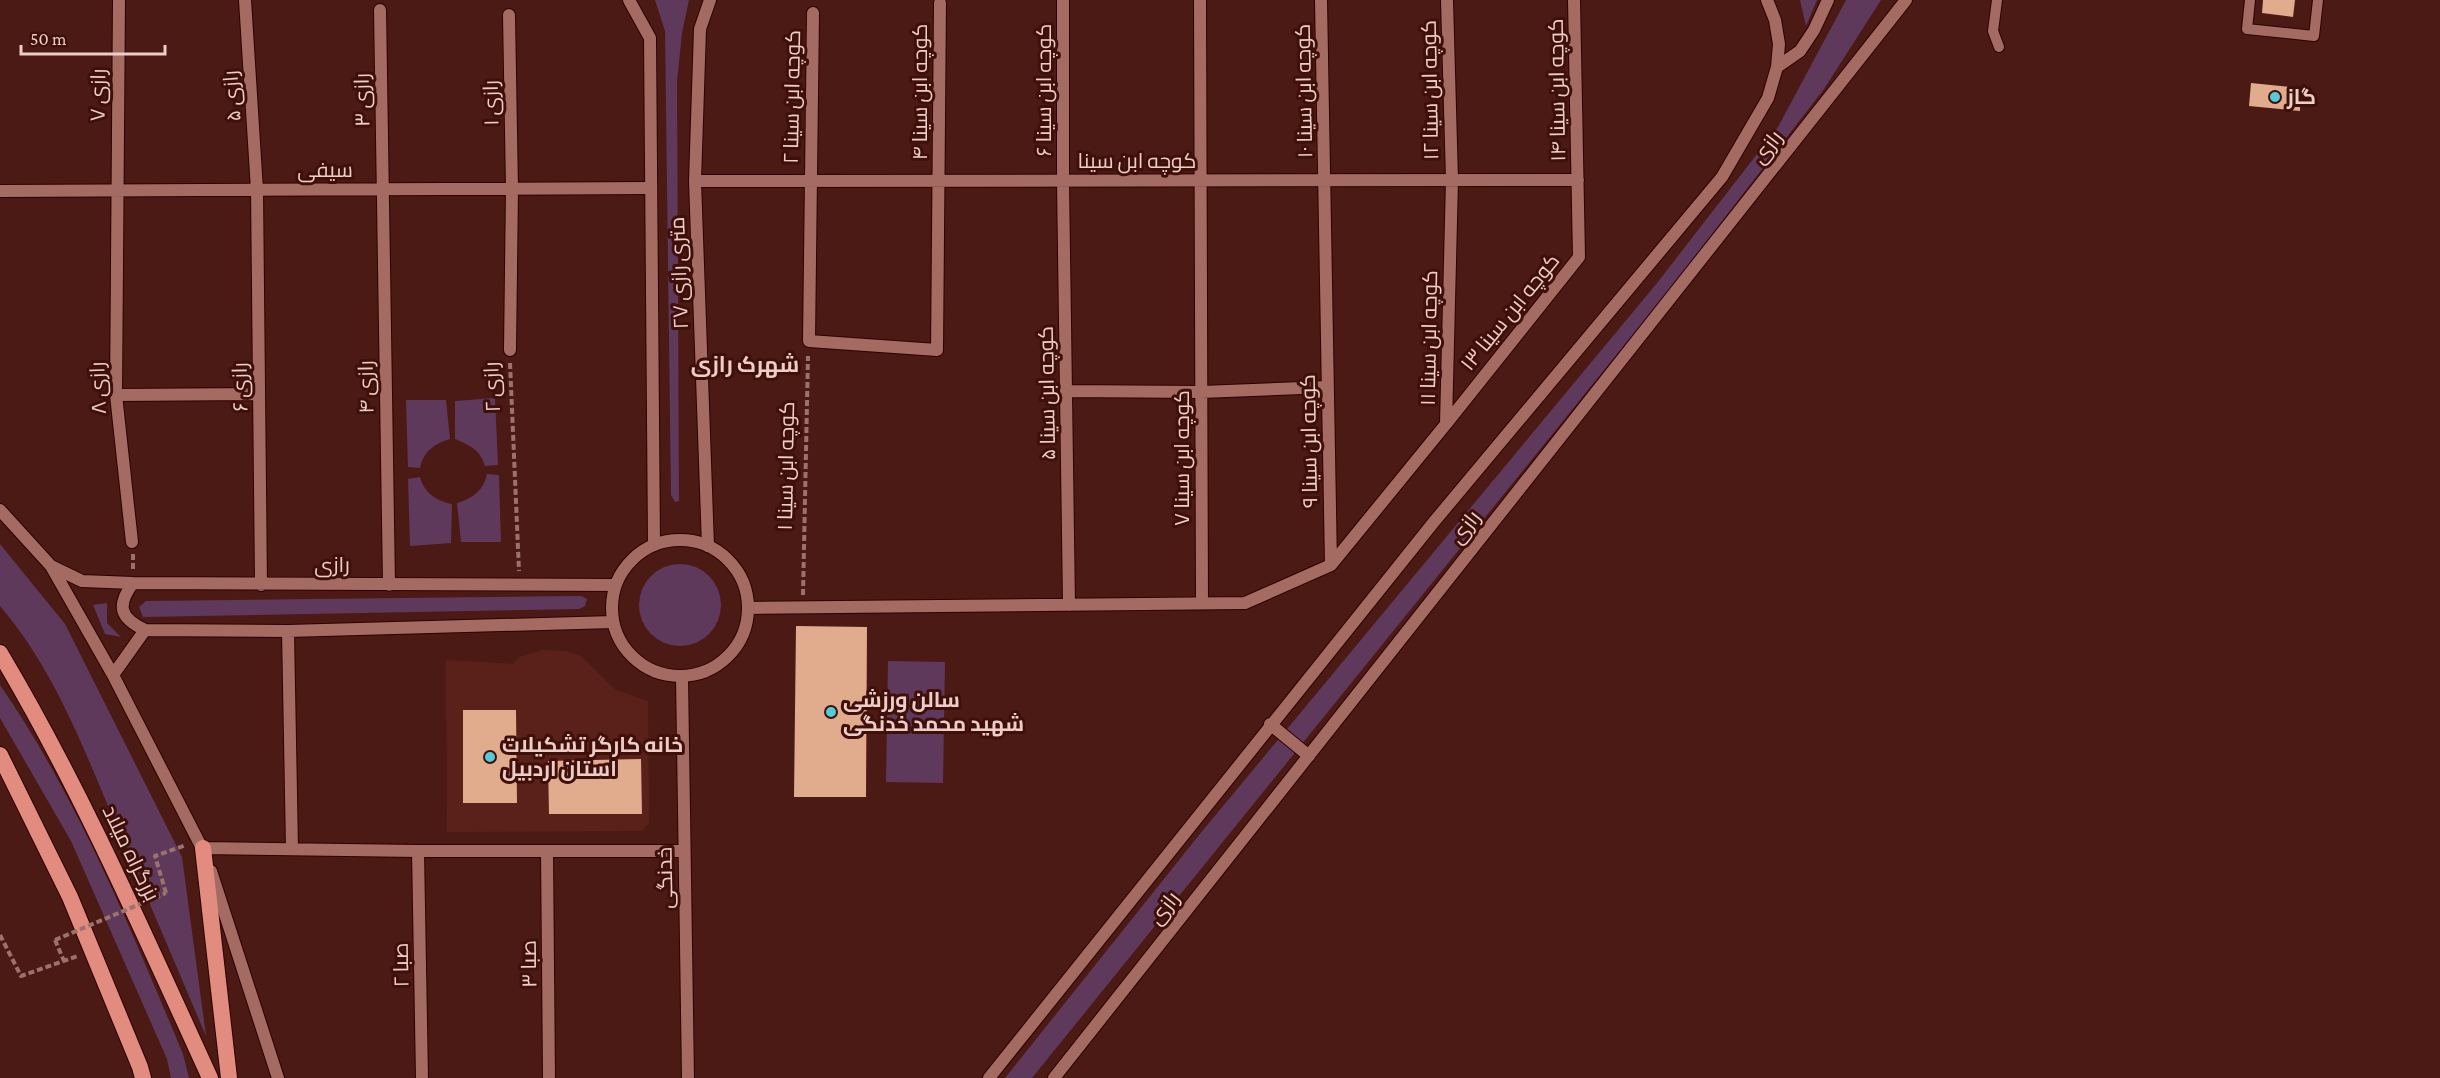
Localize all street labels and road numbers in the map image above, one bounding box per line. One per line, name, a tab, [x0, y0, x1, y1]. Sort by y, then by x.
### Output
street label: کوچه ابن سینا ۱۴	[1544, 18, 1572, 162]
street label: کوچه ابن سینا ۱۲	[1417, 20, 1445, 160]
street label: کوچه ابن سینا ۴	[908, 24, 934, 160]
street label: کوچه ابن سینا ۶	[1032, 24, 1058, 156]
street label: کوچه ابن سینا ۱۰	[1291, 24, 1319, 158]
street label: کوچه ابن سینا ۲	[779, 30, 807, 164]
street label: رازی ۷	[86, 69, 111, 122]
street label: رازی ۵	[218, 70, 247, 122]
street label: رازی ۳	[350, 73, 375, 127]
street label: رازی ۱	[479, 80, 504, 126]
street label: رازی	[1747, 126, 1788, 169]
street label: کوچه ابن سینا	[1078, 149, 1196, 175]
street label: سیفی	[297, 158, 353, 183]
street label: ۲۷ متری رازی	[665, 216, 694, 330]
street label: کوچه ابن سینا ۱۳	[1456, 249, 1566, 377]
street label: کوچه ابن سینا ۱۱	[1416, 270, 1444, 406]
street label: کوچه ابن سینا ۵	[1034, 326, 1062, 460]
street label: رازی ۴	[354, 360, 379, 414]
street label: رازی ۸	[85, 361, 112, 415]
street label: رازی ۲	[479, 361, 506, 413]
street label: رازی ۶	[228, 362, 253, 412]
street label: کوچه ابن سینا ۹	[1296, 374, 1324, 508]
street label: کوچه ابن سینا ۷	[1170, 390, 1196, 526]
street label: کوچه ابن سینا ۱	[773, 401, 801, 531]
street label: رازی	[1445, 506, 1486, 549]
street label: رازی	[314, 553, 350, 578]
street label: بزرگراه میلاد	[97, 801, 165, 905]
street label: خدنگی	[652, 847, 679, 909]
street label: رازی	[1144, 887, 1185, 930]
street label: صبا ۳	[517, 940, 541, 988]
street label: صبا ۲	[389, 942, 413, 988]

